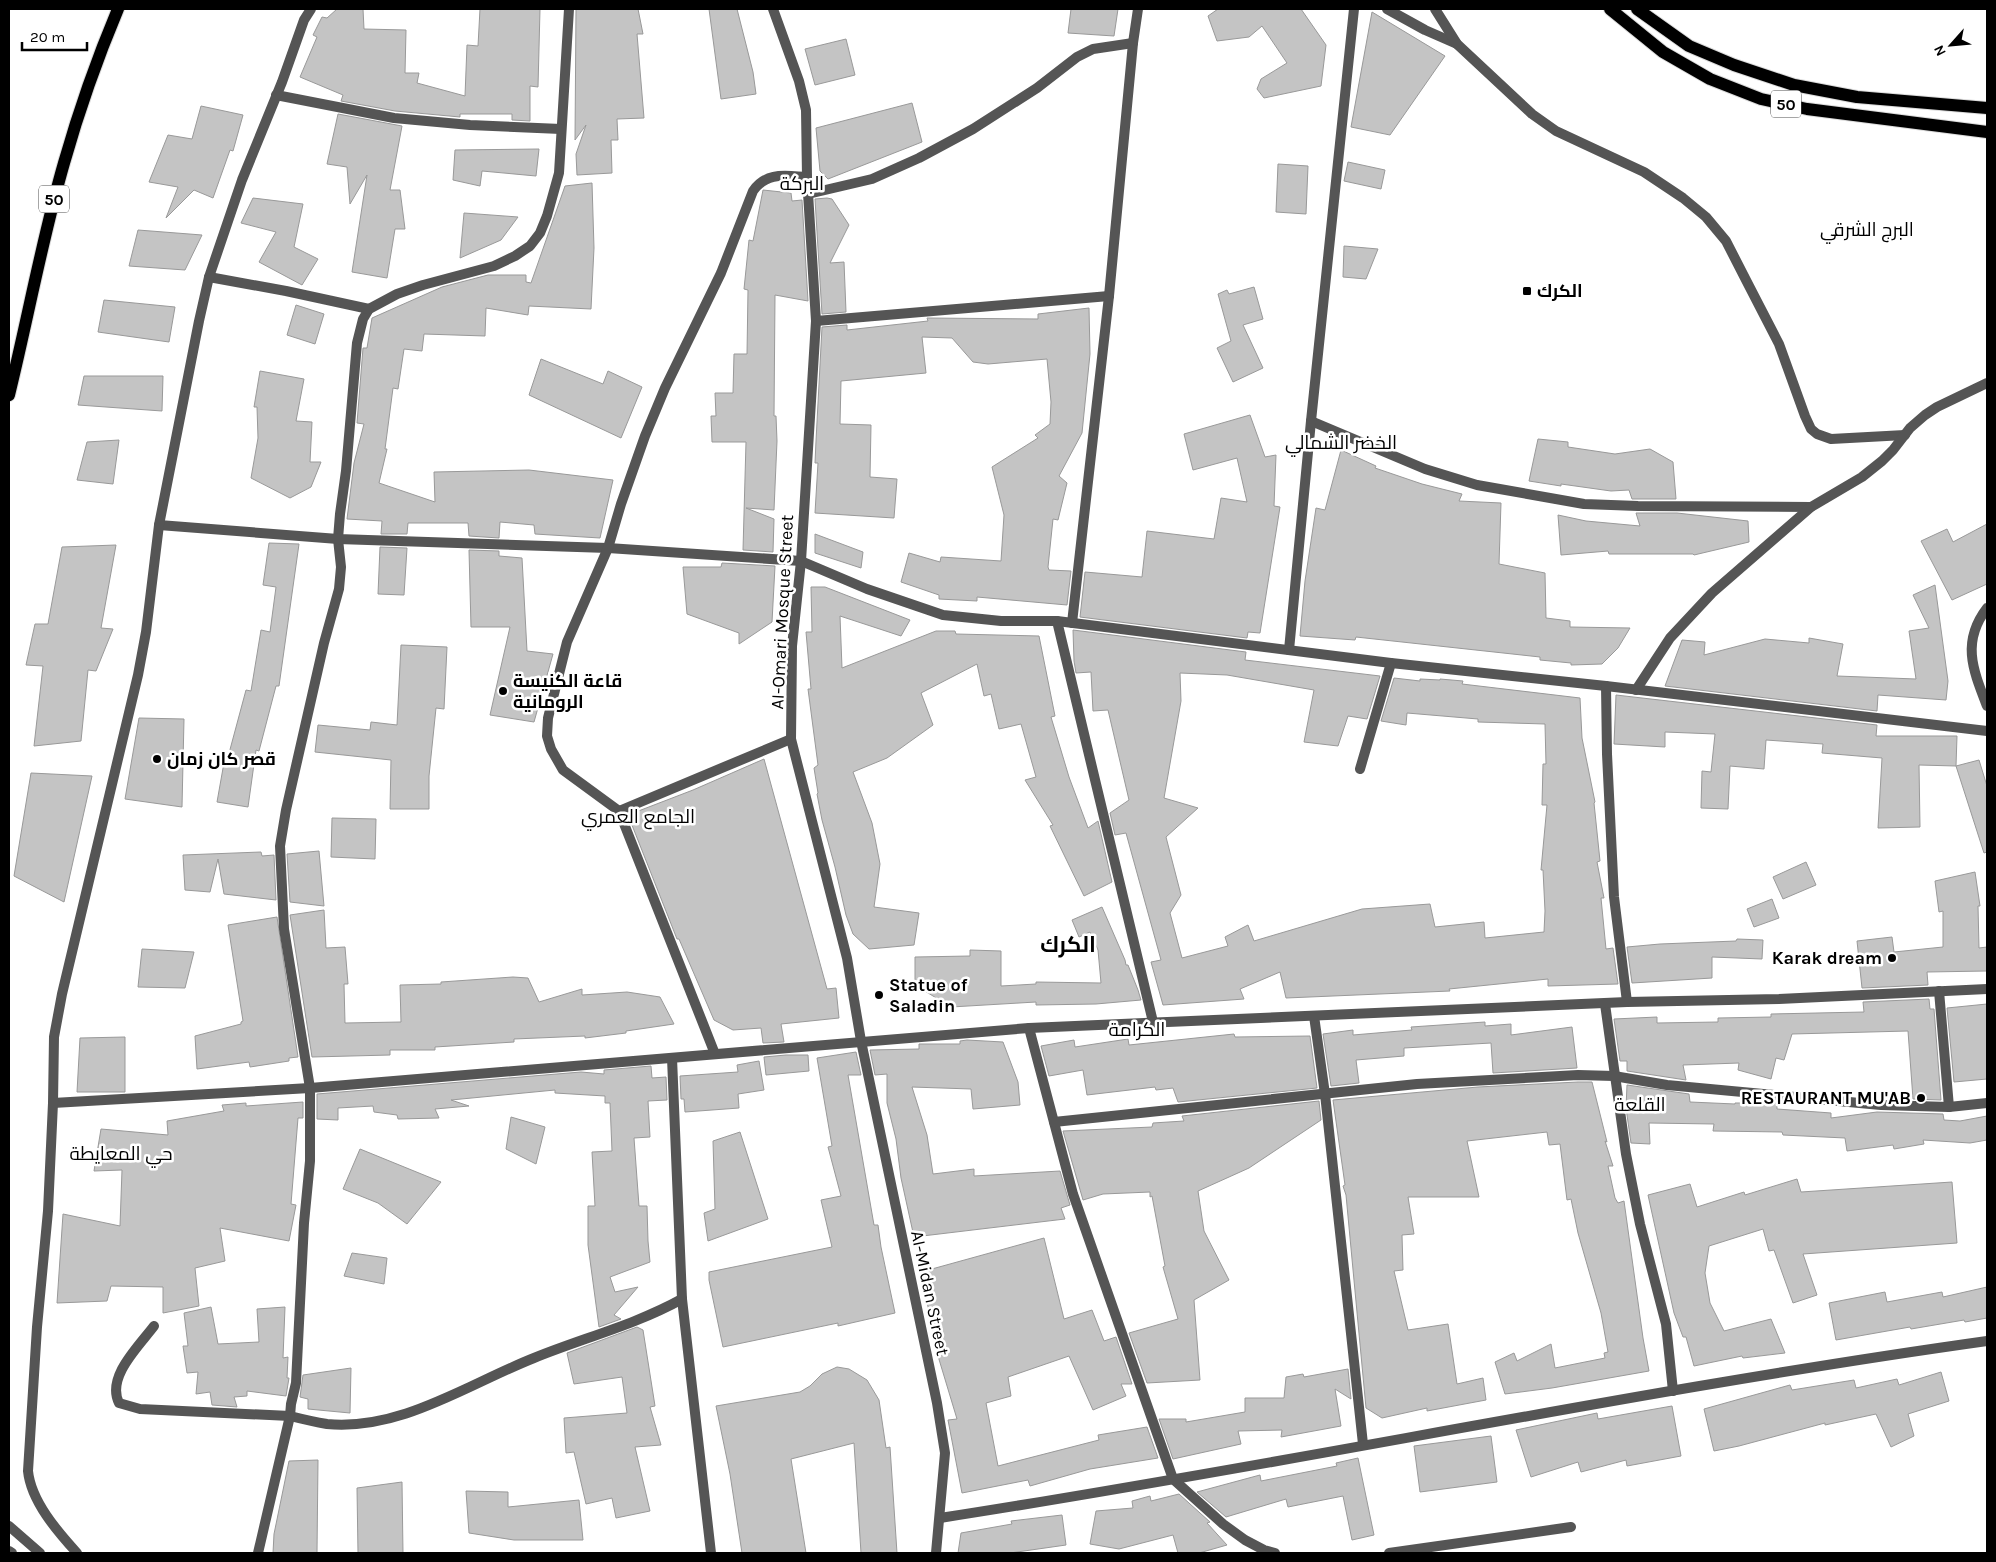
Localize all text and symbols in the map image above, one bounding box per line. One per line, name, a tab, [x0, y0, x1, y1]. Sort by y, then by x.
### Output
scale bar	[22, 20, 88, 52]
north arrow	[1926, 20, 1976, 70]
text: 20 m	[30, 28, 65, 46]
text: N	[1930, 42, 1950, 59]
road number: 50	[1771, 90, 1801, 118]
district label: البركة	[780, 173, 824, 195]
road number: 50	[39, 185, 69, 212]
district label: البرج الشرقي	[1820, 219, 1914, 244]
place label: الكرك	[1537, 280, 1583, 302]
marker: الكرك	[1521, 285, 1533, 297]
district label: الخضر الشمالي	[1285, 432, 1397, 457]
street label: AI-Omari Mosque Street	[766, 514, 798, 710]
place label: قاعة الكنيسة الرومانية	[513, 670, 622, 713]
marker: قاعة الكنيسة الرومانية	[497, 685, 509, 697]
place label: قصر كان زمان	[167, 748, 276, 770]
marker: قصر كان زمان	[151, 753, 163, 765]
district label: الجامع العمري	[581, 806, 695, 831]
district label: الكرك	[1040, 932, 1096, 958]
place label: Karak dream	[1772, 947, 1882, 969]
marker: Karak dream	[1886, 952, 1898, 964]
place label: Statue of Saladin	[889, 974, 968, 1017]
marker: Statue of Saladin	[873, 989, 885, 1001]
district label: الكرامة	[1109, 1019, 1165, 1041]
place label: RESTAURANT MU'AB	[1741, 1087, 1911, 1109]
marker: RESTAURANT MU'AB	[1915, 1092, 1927, 1104]
district label: القلعة	[1614, 1094, 1666, 1116]
district label: حي المعايطة	[70, 1143, 173, 1168]
street label: AI-Midan Street	[906, 1228, 954, 1358]

